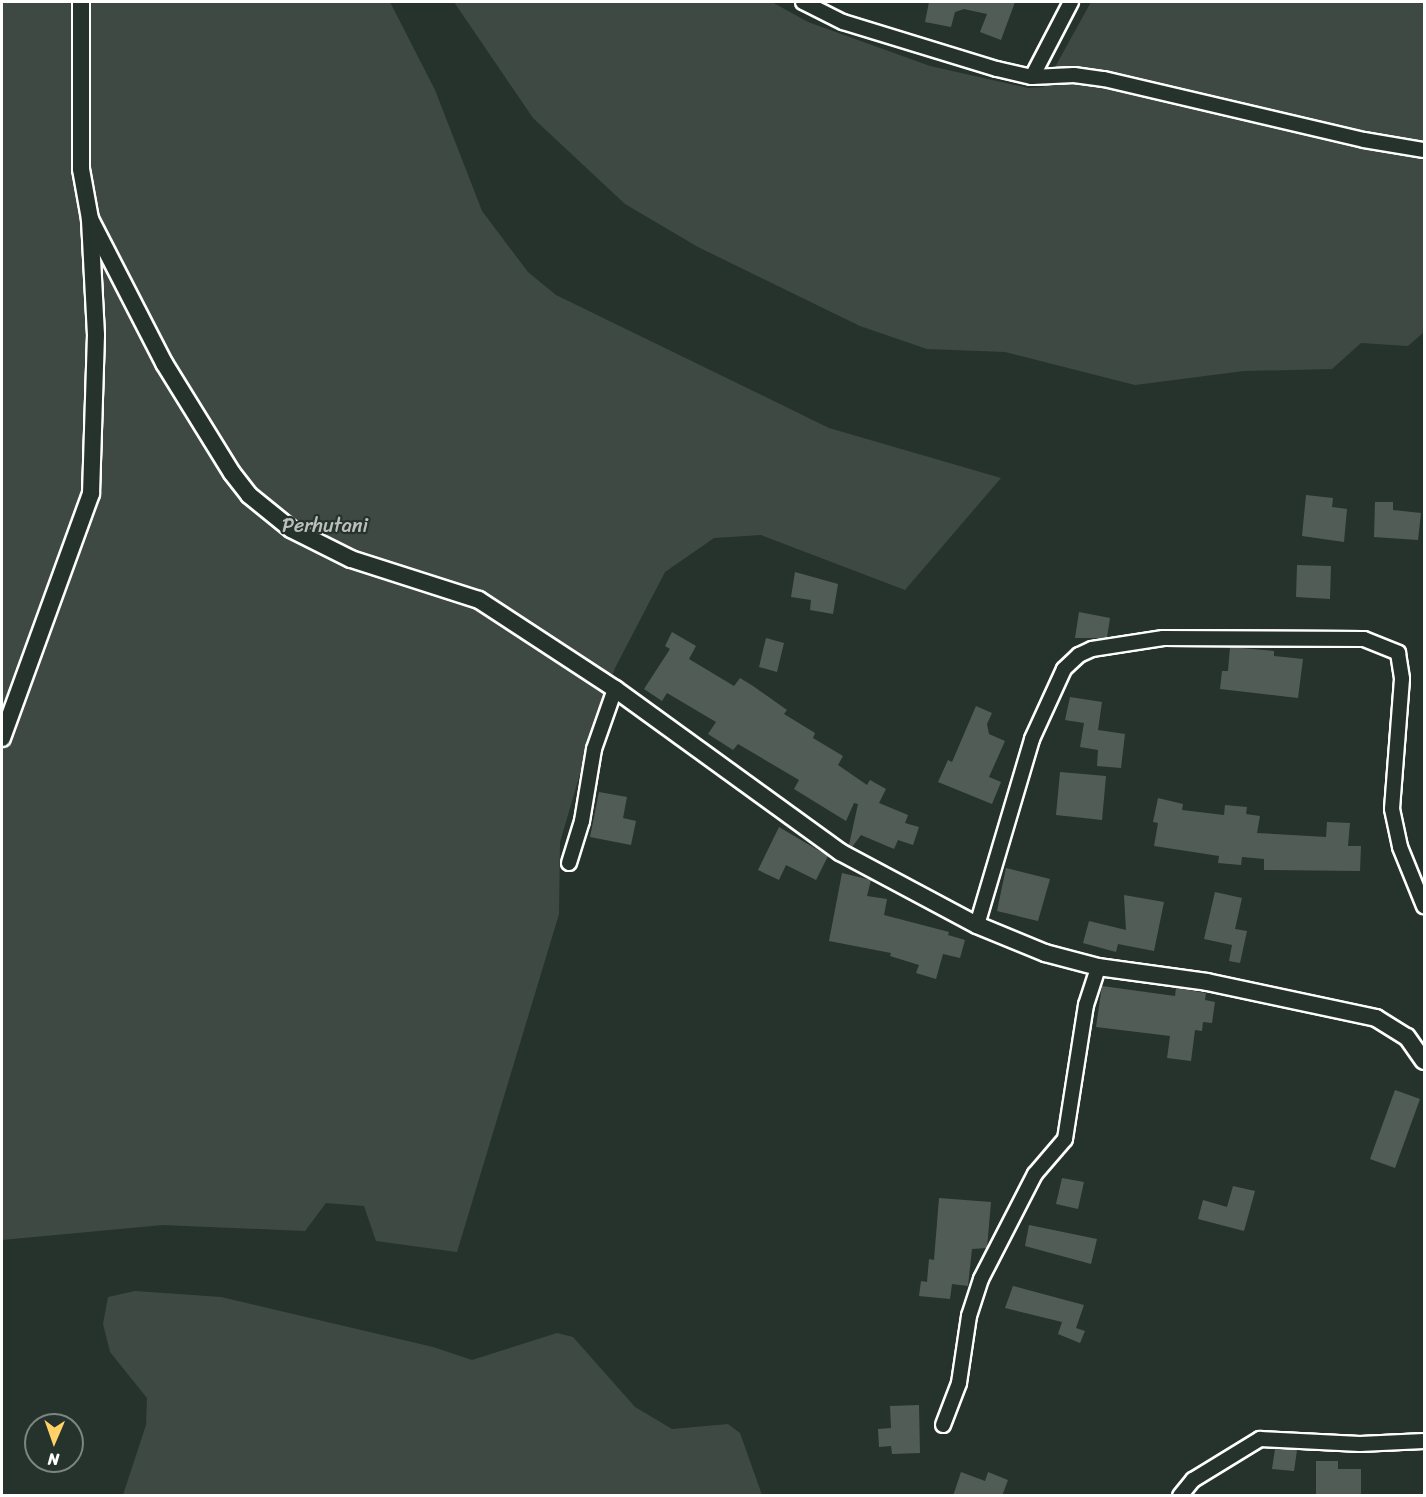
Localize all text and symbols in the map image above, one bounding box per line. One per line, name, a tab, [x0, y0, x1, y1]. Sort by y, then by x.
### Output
park label: Perhutani	[282, 513, 368, 537]
north arrow	[24, 1413, 84, 1473]
text: N	[47, 1445, 59, 1474]

